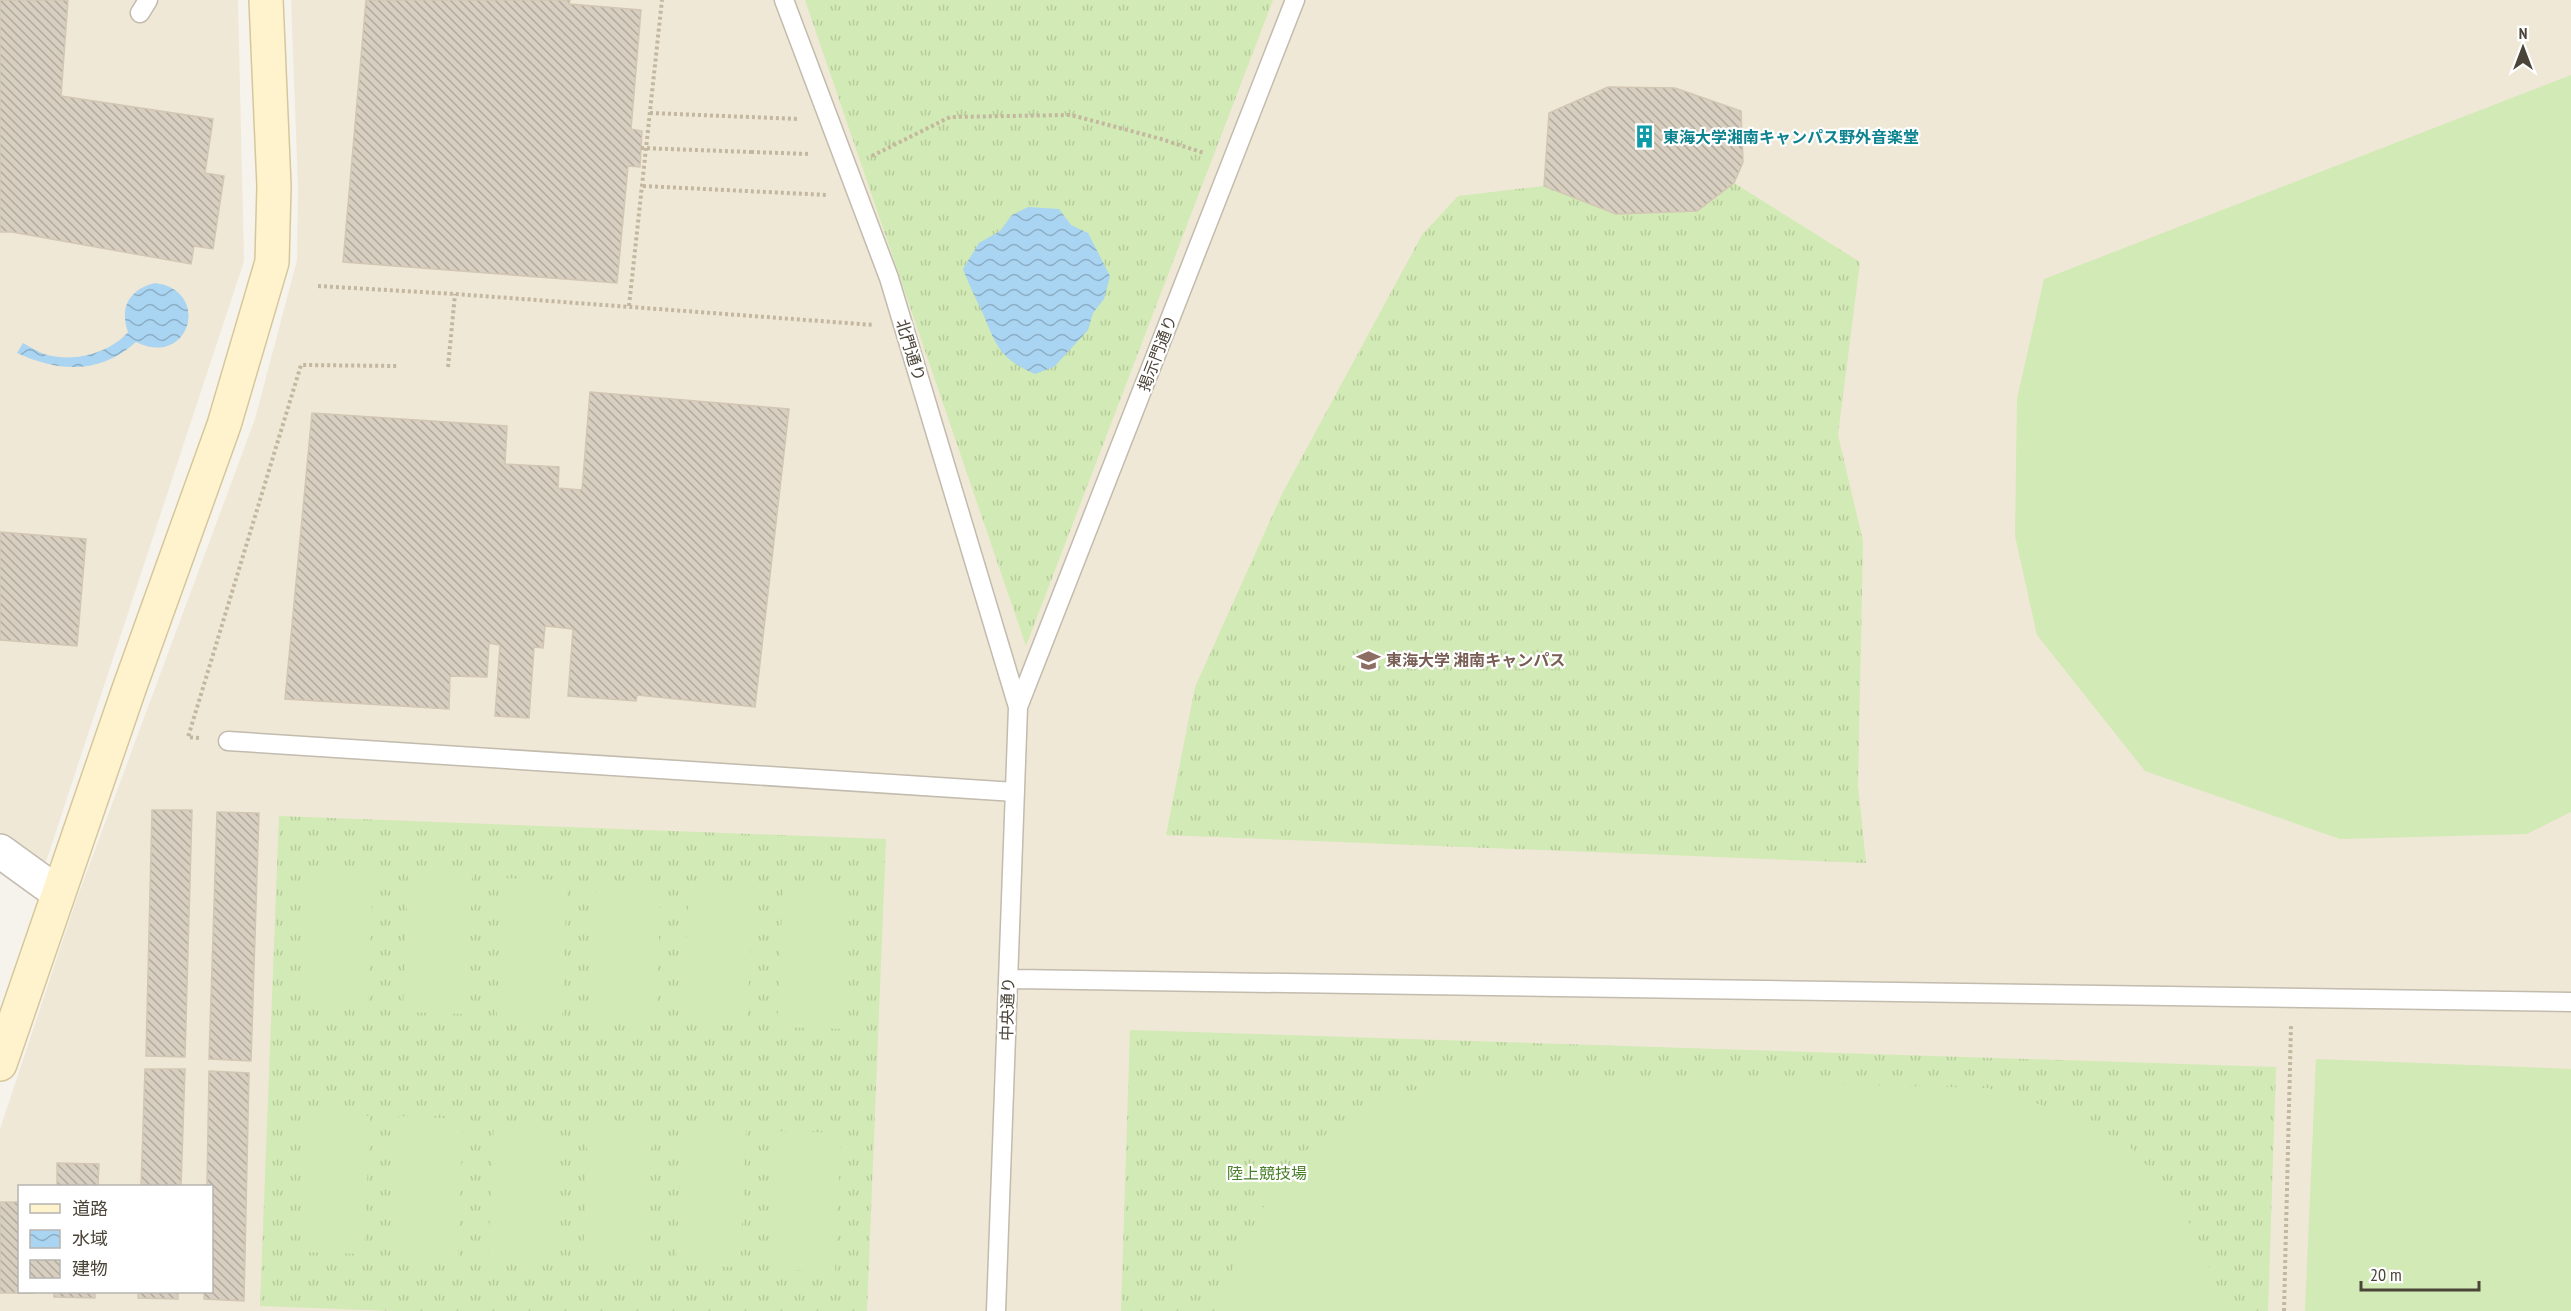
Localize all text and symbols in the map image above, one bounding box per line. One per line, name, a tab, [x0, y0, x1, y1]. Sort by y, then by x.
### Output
north arrow	[2493, 18, 2553, 78]
text: N	[2519, 23, 2527, 43]
building icon: 東海大学湘南キャンパス野外音楽堂	[1632, 124, 1658, 150]
place label: 東海大学湘南キャンパス野外音楽堂	[1663, 127, 1919, 147]
street label: 掲示門通り	[1133, 312, 1181, 394]
street label: 北門通り	[892, 316, 930, 384]
school or university icon: 東海大学 湘南キャンパス	[1355, 647, 1381, 673]
place label: 東海大学 湘南キャンパス	[1386, 650, 1565, 670]
street label: 中央通り	[996, 977, 1018, 1041]
park label: 陸上競技場	[1227, 1163, 1307, 1183]
legend	[18, 1185, 213, 1293]
text: 道路	[72, 1197, 108, 1220]
text: 水域	[72, 1227, 108, 1250]
scale bar	[2361, 1254, 2480, 1292]
text: 建物	[72, 1257, 108, 1280]
text: 20 m	[2370, 1263, 2402, 1286]

